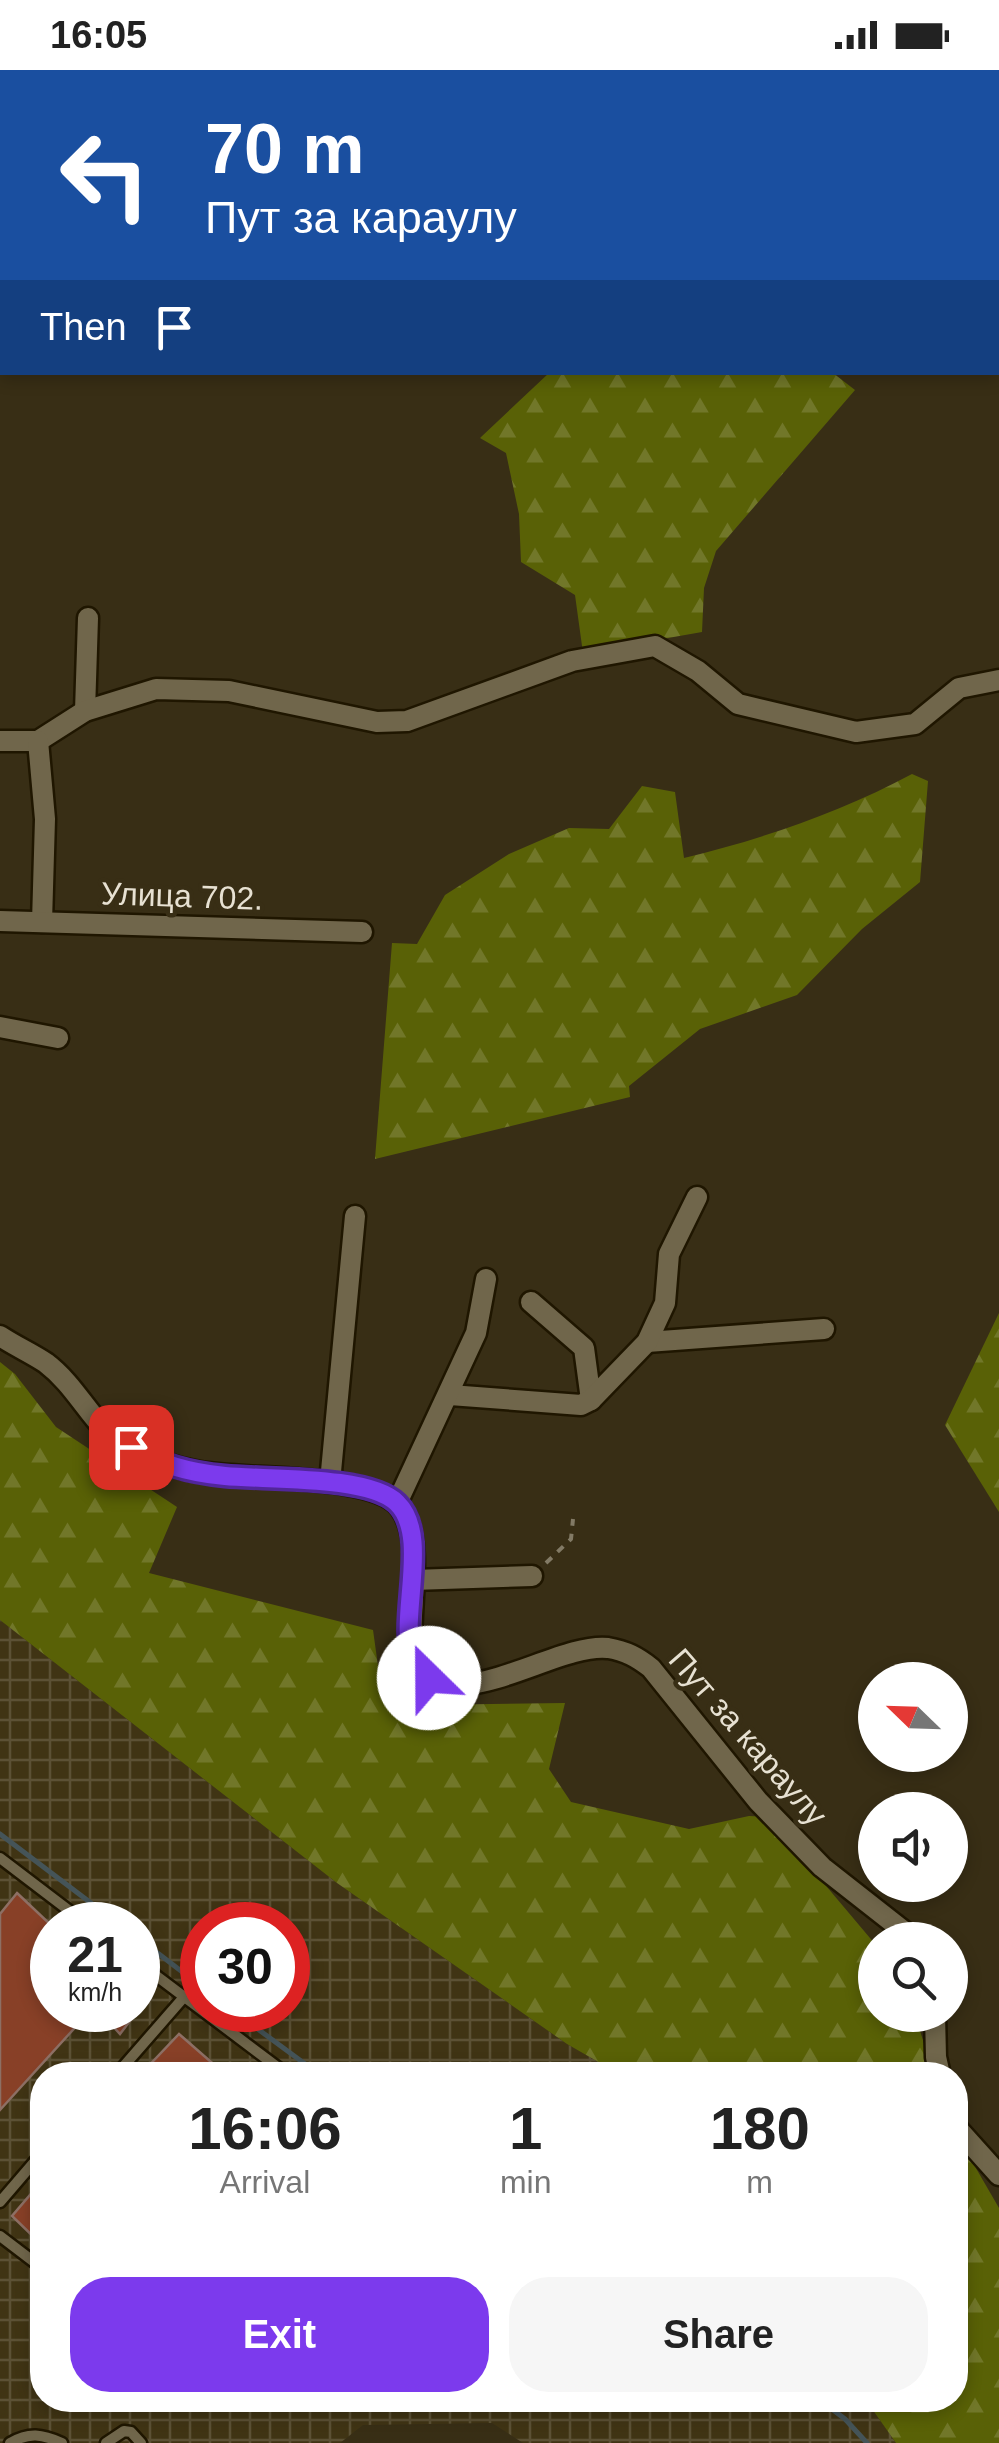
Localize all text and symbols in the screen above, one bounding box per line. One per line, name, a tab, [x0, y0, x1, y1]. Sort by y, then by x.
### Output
text: 16:05	[50, 14, 147, 56]
icon: left	[40, 110, 170, 240]
text: 70 m	[205, 110, 365, 188]
text: Пут за караулу	[205, 192, 517, 243]
icon: arrive	[147, 300, 202, 355]
text: Then	[40, 306, 127, 348]
street label: Улица 702.	[100, 875, 264, 917]
pin	[89, 1405, 174, 1490]
icon: arrive	[104, 1420, 159, 1475]
position arrow	[377, 1626, 481, 1730]
street label: Пут за караулу	[662, 1642, 834, 1832]
north arrow	[858, 1662, 968, 1772]
map controls	[858, 1662, 968, 2032]
button: sound	[858, 1792, 968, 1902]
speed limit sign: 30	[180, 1902, 310, 2032]
button: search	[858, 1922, 968, 2032]
text: 21	[67, 1927, 123, 1983]
text: km/h	[68, 1978, 122, 2006]
text: 16:06	[188, 2095, 342, 2162]
text: 1	[509, 2095, 542, 2162]
text: 180	[710, 2095, 810, 2162]
text: Arrival	[220, 2164, 310, 2200]
text: min	[500, 2164, 551, 2200]
text: m	[746, 2164, 773, 2200]
button: Exit	[70, 2277, 489, 2392]
button: Share	[509, 2277, 928, 2392]

